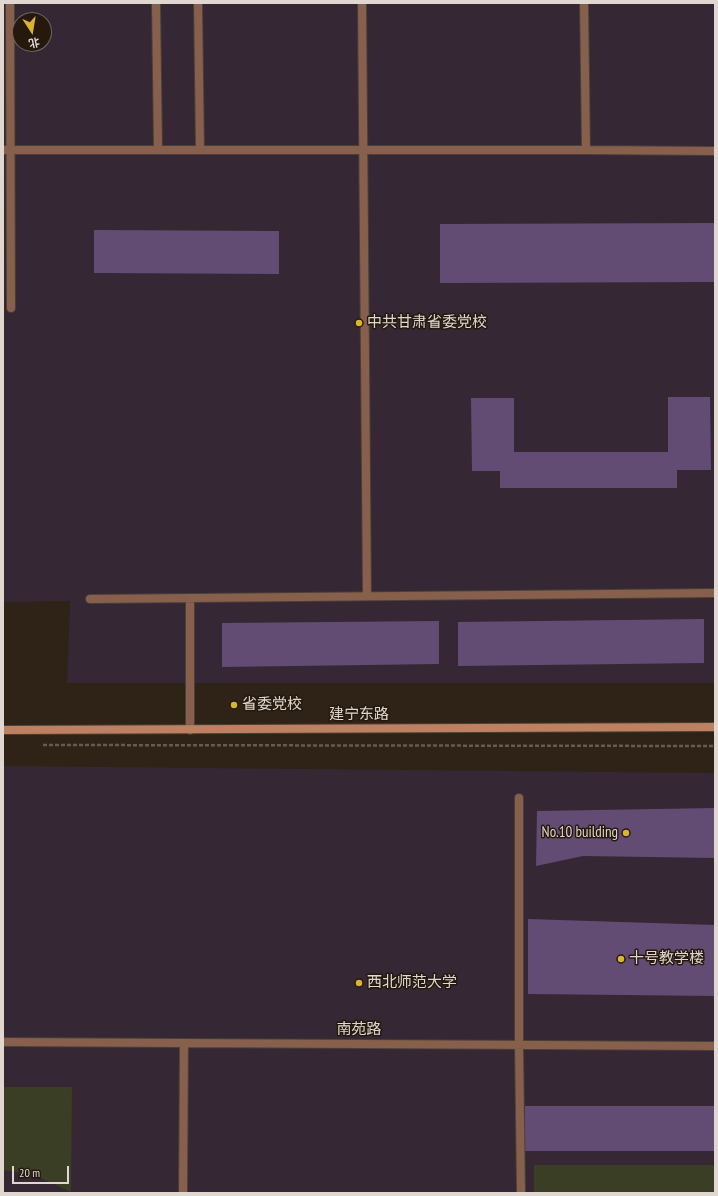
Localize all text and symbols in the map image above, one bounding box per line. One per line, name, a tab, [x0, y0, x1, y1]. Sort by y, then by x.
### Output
north arrow	[12, 12, 52, 52]
text: 北	[27, 35, 41, 51]
place label: 中共甘肃省委党校	[367, 314, 487, 332]
marker: 中共甘肃省委党校	[354, 318, 364, 328]
place label: 省委党校	[242, 696, 302, 714]
marker: 省委党校	[229, 700, 239, 710]
street label: 建宁东路	[329, 706, 389, 724]
place label: No.10 building	[542, 824, 618, 842]
marker: No.10 building	[621, 828, 631, 838]
place label: 十号教学楼	[629, 950, 704, 968]
marker: 十号教学楼	[616, 954, 626, 964]
place label: 西北师范大学	[367, 974, 457, 992]
marker: 西北师范大学	[354, 978, 364, 988]
street label: 南苑路	[337, 1021, 381, 1039]
scale bar	[14, 1158, 71, 1184]
text: 20 m	[19, 1165, 40, 1180]

